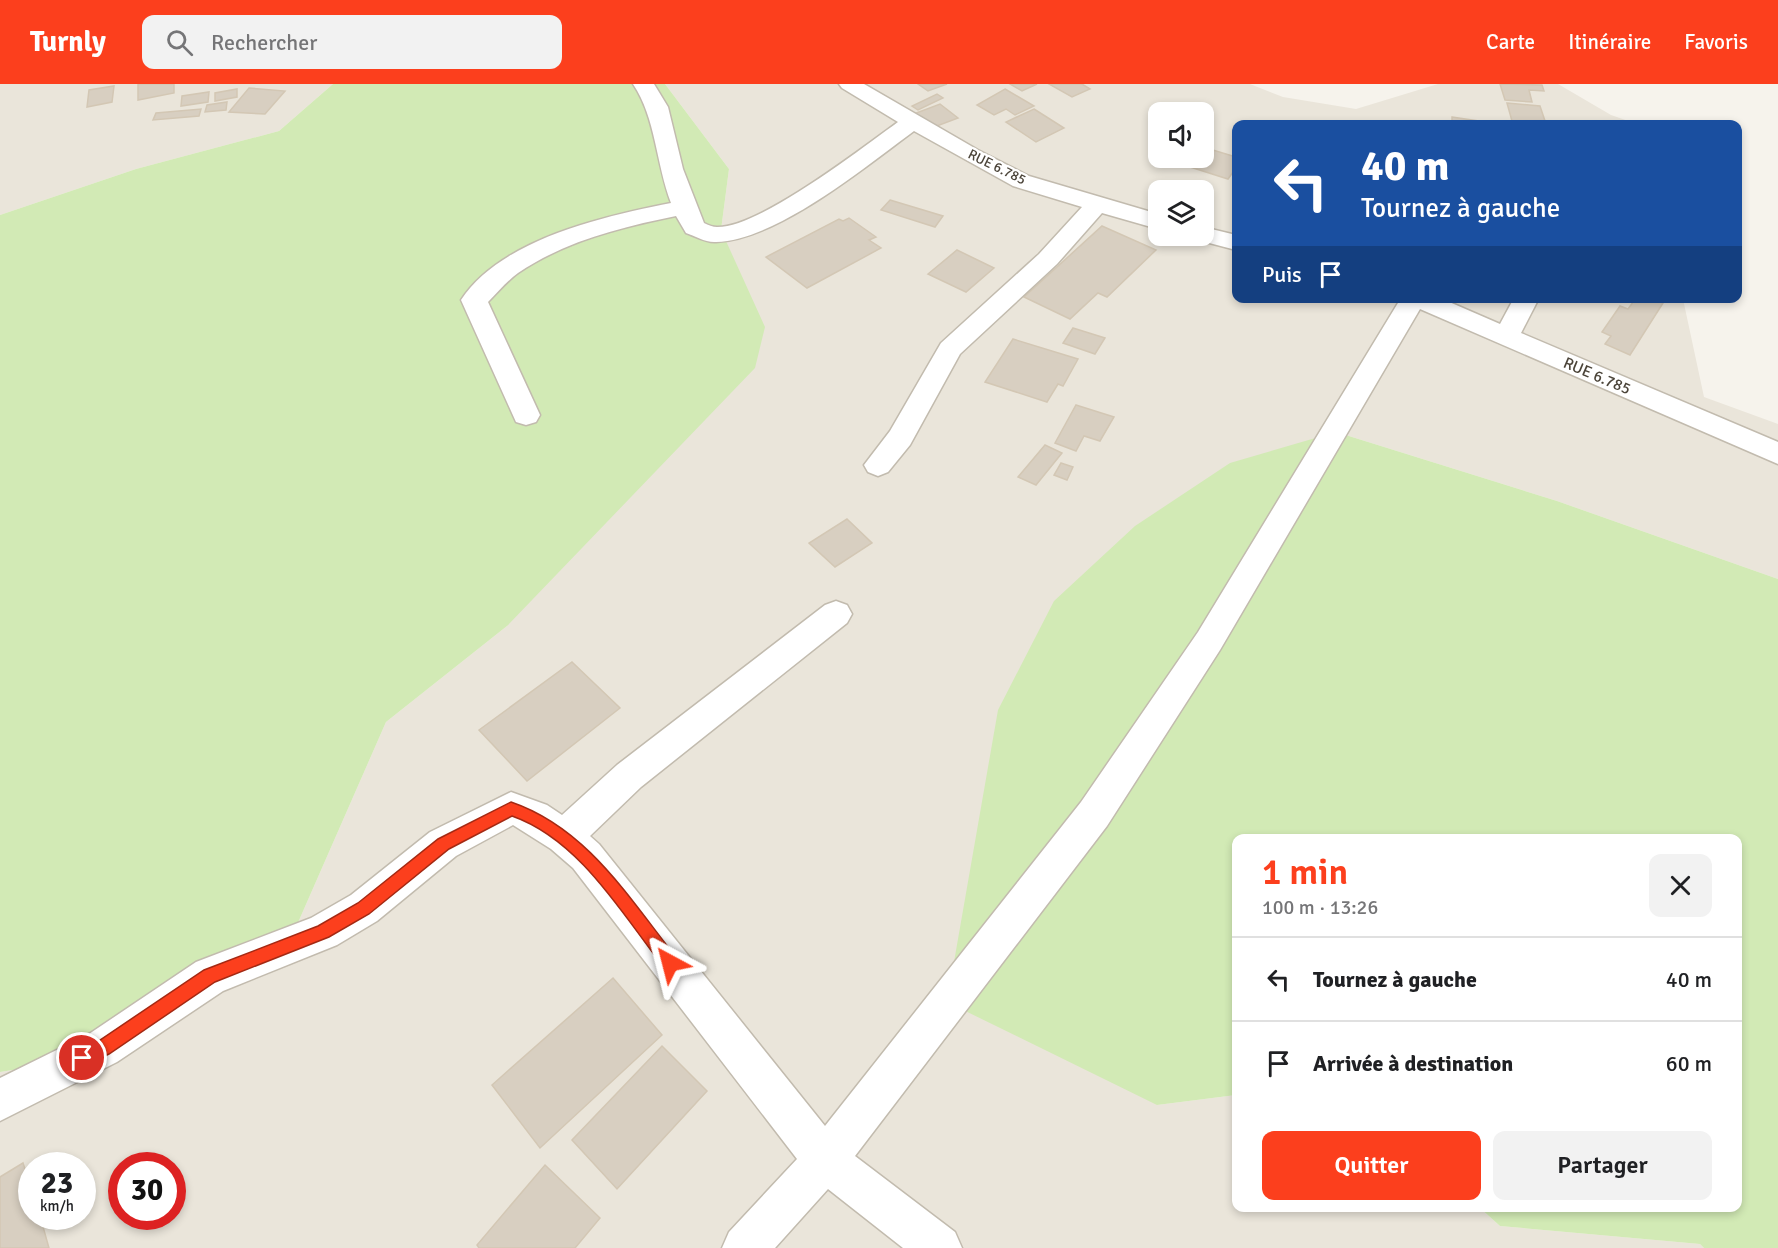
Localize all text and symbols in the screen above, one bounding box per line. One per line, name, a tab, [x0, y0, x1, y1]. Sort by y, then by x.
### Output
search box	[142, 15, 562, 69]
text: Turnly	[30, 25, 106, 59]
icon: search	[163, 26, 196, 59]
text: Rechercher	[211, 29, 317, 56]
text: Carte	[1486, 29, 1535, 55]
text: Itinéraire	[1568, 29, 1651, 55]
text: Favoris	[1684, 29, 1748, 55]
map controls	[1148, 102, 1214, 246]
button: sound	[1148, 102, 1214, 168]
text: 40 m	[1361, 141, 1450, 192]
icon: left	[1262, 144, 1340, 222]
street label: RUE 6.785	[965, 146, 1029, 188]
button: layers	[1148, 180, 1214, 246]
text: Tournez à gauche	[1361, 192, 1560, 225]
icon: arrive	[1314, 258, 1347, 291]
text: Puis	[1262, 261, 1302, 288]
street label: RUE 6.785	[1560, 353, 1634, 399]
text: 1 min	[1262, 850, 1348, 895]
button: close	[1649, 854, 1712, 917]
text: 100 m · 13:26	[1262, 895, 1378, 920]
position arrow	[638, 931, 702, 995]
icon: left	[1262, 963, 1295, 996]
text: Tournez à gauche	[1313, 966, 1477, 993]
text: 40 m	[1666, 966, 1712, 993]
pin	[56, 1032, 107, 1083]
icon: arrive	[65, 1041, 98, 1074]
icon: arrive	[1262, 1047, 1295, 1080]
text: Arrivée à destination	[1313, 1050, 1513, 1077]
text: 60 m	[1666, 1050, 1712, 1077]
button: Quitter	[1262, 1131, 1481, 1200]
button: Partager	[1493, 1131, 1712, 1200]
speed limit sign: 30	[108, 1152, 186, 1230]
text: 23	[41, 1165, 73, 1202]
text: km/h	[40, 1197, 74, 1215]

